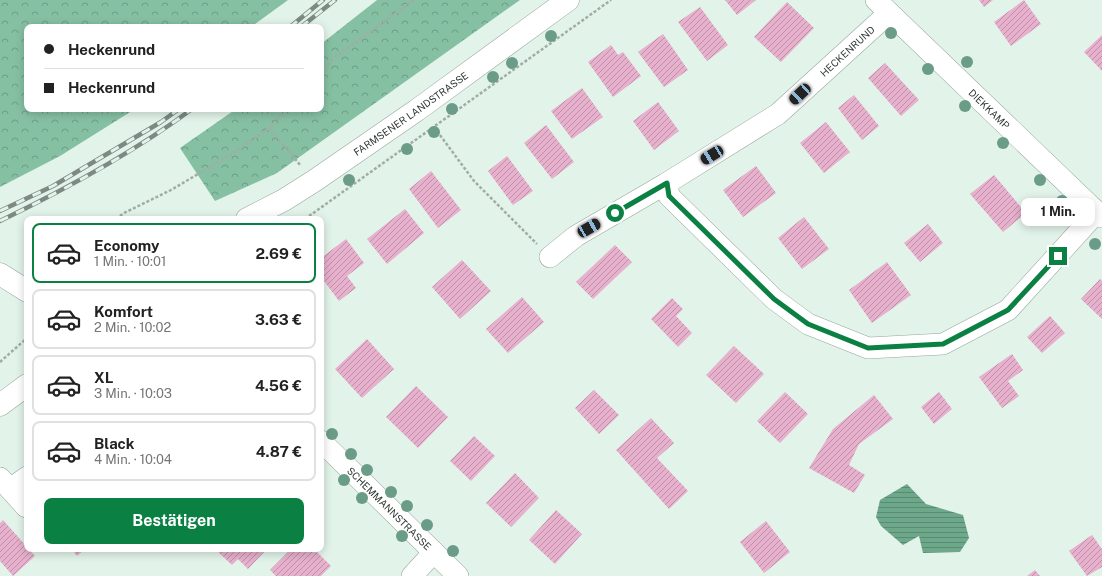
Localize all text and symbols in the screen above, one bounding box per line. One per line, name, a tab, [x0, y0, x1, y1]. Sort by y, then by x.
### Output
street label: HECKENRUND	[817, 23, 877, 79]
text: Heckenrund	[68, 41, 155, 58]
street label: FARMSENER LANDSTRASSE	[351, 69, 470, 158]
text: Heckenrund	[68, 79, 155, 96]
car	[787, 81, 813, 107]
street label: DIEKKAMP	[966, 86, 1013, 132]
car	[699, 144, 725, 166]
callout: 1 Min.	[1021, 198, 1095, 226]
route start	[606, 204, 624, 222]
text: 1 Min.	[1040, 204, 1076, 219]
car	[576, 217, 602, 239]
icon: car	[46, 235, 82, 271]
text: Economy	[94, 237, 159, 254]
text: 2.69 €	[256, 245, 302, 262]
route end	[1049, 247, 1067, 265]
text: 1 Min. · 10:01	[94, 254, 166, 269]
icon: car	[46, 301, 82, 337]
text: Komfort	[94, 303, 153, 320]
text: 3.63 €	[255, 311, 302, 328]
text: 2 Min. · 10:02	[94, 320, 171, 335]
icon: car	[46, 367, 82, 403]
text: XL	[94, 369, 113, 386]
text: 4.56 €	[255, 377, 302, 394]
text: 3 Min. · 10:03	[94, 386, 172, 401]
icon: car	[46, 433, 82, 469]
text: Black	[94, 435, 134, 452]
text: 4.87 €	[256, 443, 302, 460]
text: 4 Min. · 10:04	[94, 452, 172, 467]
street label: SCHEMMANNSTRASSE	[345, 464, 434, 552]
button: Bestätigen	[44, 498, 304, 544]

